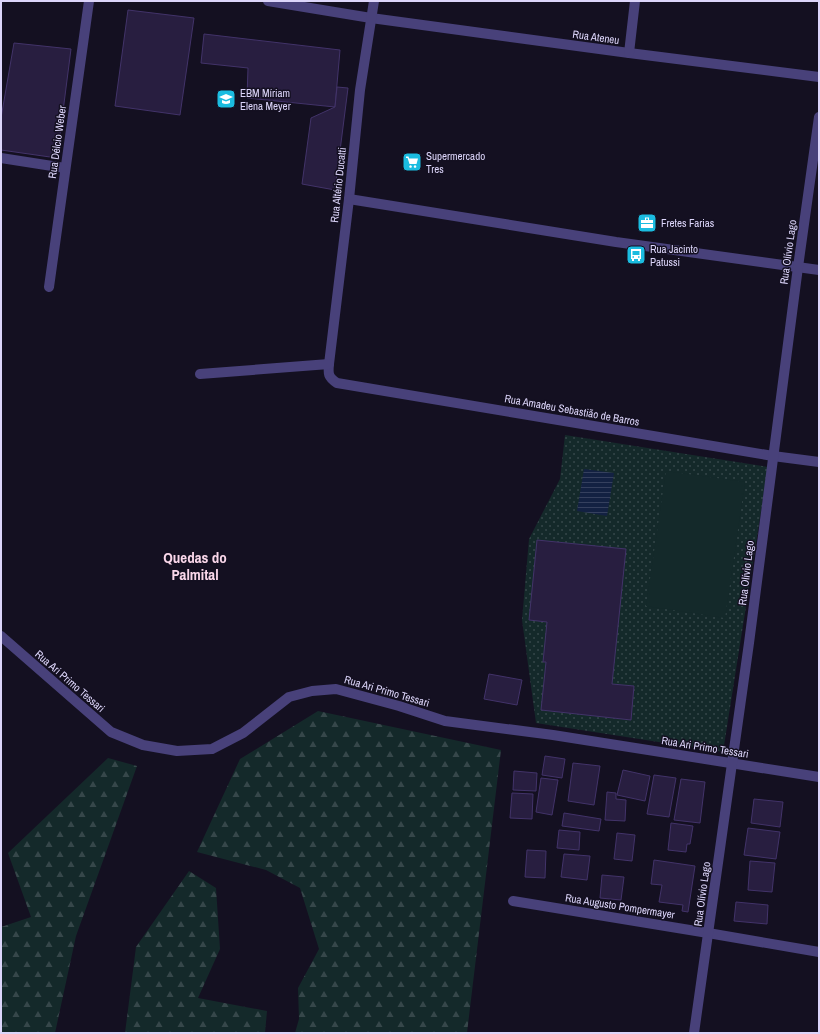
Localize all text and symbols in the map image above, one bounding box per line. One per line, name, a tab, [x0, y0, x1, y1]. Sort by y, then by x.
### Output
street label: Rua Ateneu	[572, 27, 620, 47]
place label: EBM Míriam Elena Meyer	[240, 86, 291, 113]
school or university icon: EBM Míriam Elena Meyer	[215, 88, 237, 110]
street label: Rua Délcio Weber	[45, 105, 69, 179]
street label: Rua Altério Ducatti	[327, 147, 349, 223]
place label: Supermercado Tres	[426, 149, 485, 176]
supermarket icon: Supermercado Tres	[401, 151, 423, 173]
office icon: Fretes Farias	[636, 212, 658, 234]
place label: Fretes Farias	[661, 216, 715, 230]
street label: Rua Olívio Lago	[777, 219, 799, 285]
place label: Rua Jacinto Patussi	[650, 242, 698, 269]
bus stop icon: Rua Jacinto Patussi	[625, 244, 647, 266]
street label: Rua Amadeu Sebastião de Barros	[503, 391, 641, 429]
street label: Rua Olívio Lago	[735, 540, 757, 606]
district label: Quedas do Palmital	[163, 547, 227, 585]
street label: Rua Ari Primo Tessari	[32, 647, 108, 715]
street label: Rua Ari Primo Tessari	[343, 672, 431, 710]
street label: Rua Ari Primo Tessari	[660, 733, 750, 761]
street label: Rua Olívio Lago	[691, 861, 713, 927]
street label: Rua Augusto Pompermayer	[564, 890, 676, 922]

